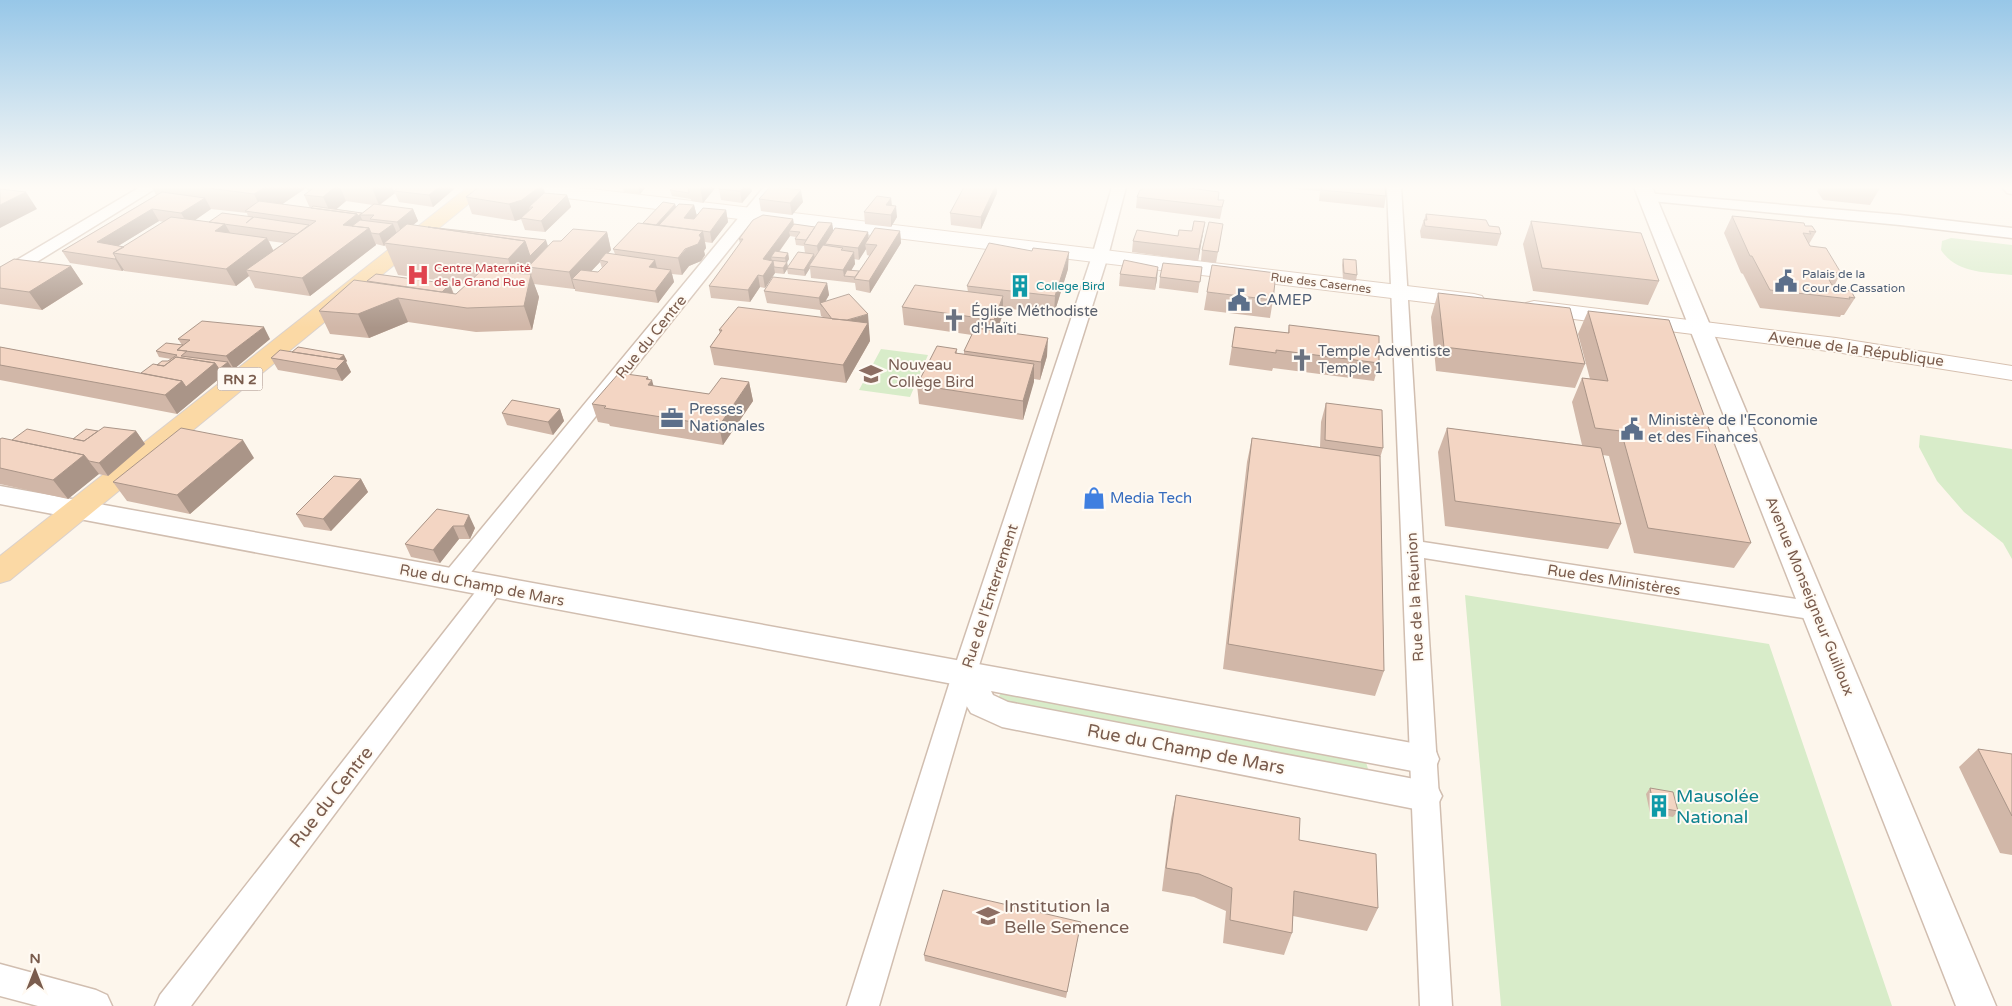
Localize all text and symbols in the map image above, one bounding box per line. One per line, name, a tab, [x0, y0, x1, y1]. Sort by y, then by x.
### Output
place label: Centre Maternité de la Grand Rue	[434, 261, 531, 289]
hospital icon: Centre Maternité de la Grand Rue	[405, 262, 431, 288]
place label: Palais de la Cour de Cassation	[1802, 267, 1905, 295]
public building icon: Palais de la Cour de Cassation	[1773, 268, 1799, 294]
street label: Rue des Casernes	[1270, 270, 1372, 296]
building icon: College Bird	[1007, 273, 1033, 299]
place label: College Bird	[1036, 279, 1105, 293]
public building icon: CAMEP	[1226, 287, 1252, 313]
place label: CAMEP	[1256, 291, 1312, 309]
street label: Rue du Centre	[612, 292, 690, 382]
place label: Église Méthodiste d'Haïti	[971, 302, 1098, 337]
church icon: Église Méthodiste d'Haïti	[941, 307, 967, 333]
street label: Avenue de la République	[1767, 328, 1945, 370]
place label: Temple Adventiste Temple 1	[1318, 342, 1451, 377]
church icon: Temple Adventiste Temple 1	[1289, 347, 1315, 373]
place label: Nouveau Collège Bird	[888, 356, 974, 391]
school or university icon: Nouveau Collège Bird	[858, 361, 884, 387]
road number: RN 2	[218, 368, 262, 390]
place label: Presses Nationales	[689, 400, 765, 435]
office icon: Presses Nationales	[659, 405, 685, 431]
place label: Ministère de l'Economie et des Finances	[1648, 411, 1818, 446]
public building icon: Ministère de l'Economie et des Finances	[1619, 416, 1645, 442]
shop icon: Media Tech	[1081, 485, 1107, 511]
place label: Media Tech	[1110, 489, 1192, 507]
street label: Avenue Monseigneur Guilloux	[1762, 494, 1858, 698]
street label: Rue de l'Enterrement	[958, 521, 1022, 670]
street label: Rue de la Réunion	[1403, 532, 1427, 662]
street label: Rue du Champ de Mars	[398, 560, 566, 610]
street label: Rue des Ministères	[1546, 561, 1682, 599]
street label: Rue du Champ de Mars	[1085, 719, 1287, 779]
street label: Rue du Centre	[285, 742, 377, 852]
place label: Mausolée National	[1676, 785, 1759, 828]
building icon: Mausolée National	[1646, 793, 1672, 819]
place label: Institution la Belle Semence	[1004, 895, 1129, 938]
school or university icon: Institution la Belle Semence	[975, 903, 1001, 929]
north arrow	[10, 946, 60, 996]
text: N	[29, 950, 41, 967]

